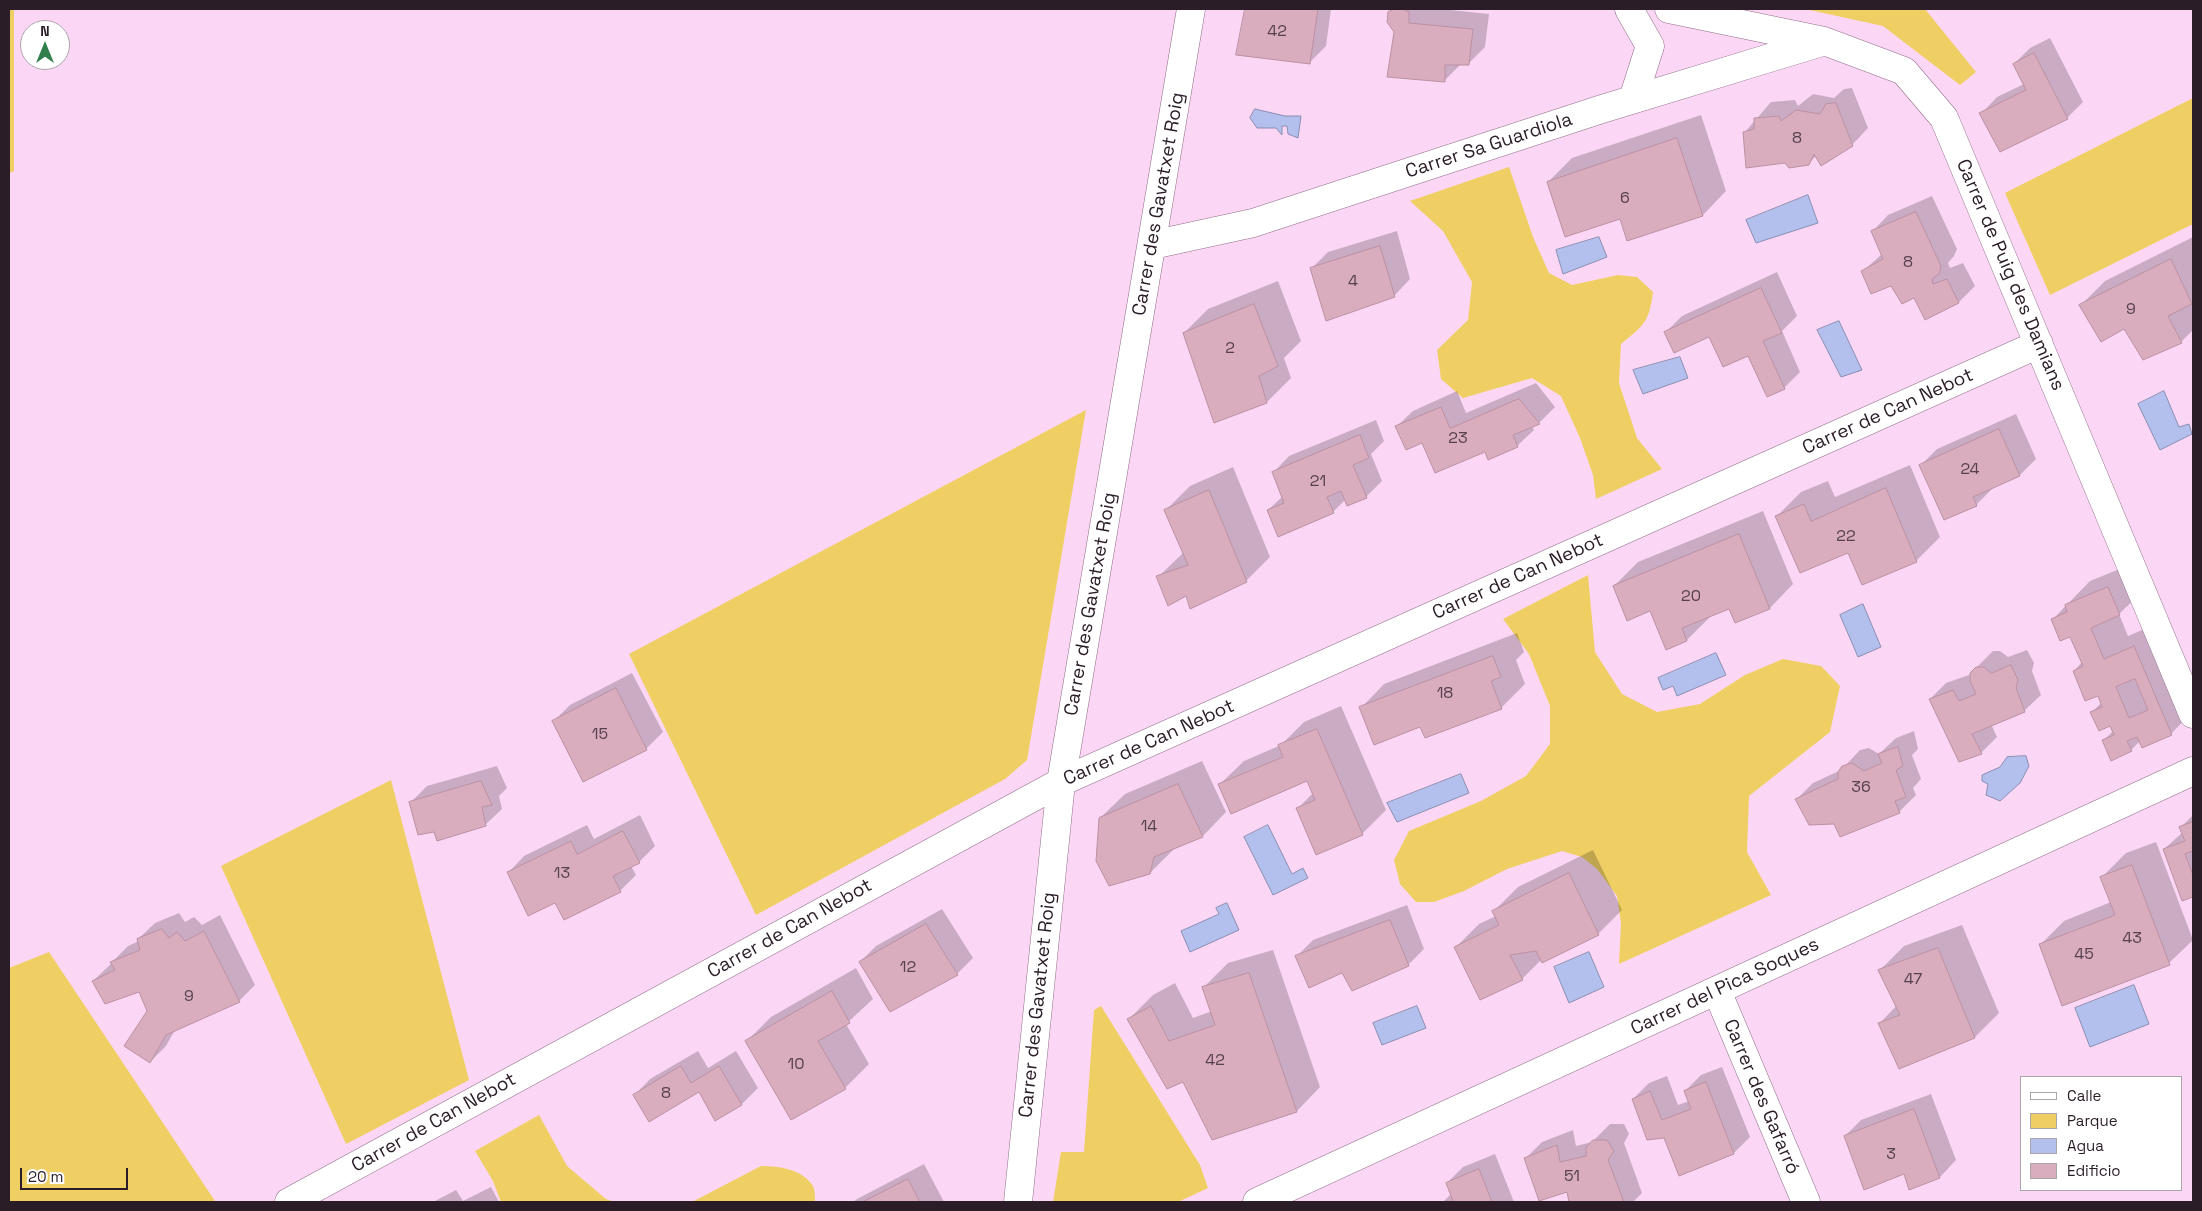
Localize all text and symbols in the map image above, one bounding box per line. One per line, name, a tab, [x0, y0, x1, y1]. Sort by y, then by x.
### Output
north arrow	[20, 20, 70, 70]
text: N	[40, 22, 50, 40]
house number: 42	[1267, 22, 1287, 42]
street label: Carrer des Gavatxet Roig	[1128, 91, 1190, 317]
street label: Carrer Sa Guardiola	[1403, 108, 1575, 184]
house number: 8	[1792, 129, 1802, 149]
street label: Carrer de Puig des Damians	[1951, 156, 2069, 394]
house number: 6	[1620, 189, 1630, 209]
house number: 8	[1903, 253, 1913, 273]
house number: 4	[1348, 272, 1358, 292]
house number: 9	[2126, 300, 2136, 320]
house number: 2	[1225, 339, 1235, 359]
street label: Carrer de Can Nebot	[1799, 364, 1977, 460]
house number: 23	[1448, 429, 1468, 449]
house number: 24	[1960, 460, 1980, 480]
house number: 21	[1310, 472, 1326, 492]
street label: Carrer des Gavatxet Roig	[1060, 491, 1122, 717]
house number: 22	[1836, 527, 1856, 547]
street label: Carrer de Can Nebot	[1429, 529, 1607, 625]
house number: 20	[1681, 587, 1701, 607]
house number: 18	[1437, 684, 1453, 704]
street label: Carrer de Can Nebot	[1060, 695, 1238, 791]
house number: 15	[592, 725, 608, 745]
house number: 36	[1851, 778, 1871, 798]
house number: 14	[1141, 817, 1157, 837]
house number: 13	[554, 864, 570, 884]
street label: Carrer de Can Nebot	[704, 874, 876, 984]
street label: Carrer des Gavatxet Roig	[1015, 891, 1061, 1119]
house number: 43	[2122, 929, 2142, 949]
street label: Carrer del Pica Soques	[1627, 933, 1823, 1041]
house number: 45	[2074, 945, 2094, 965]
house number: 12	[900, 958, 916, 978]
house number: 47	[1904, 970, 1922, 990]
house number: 9	[184, 987, 194, 1007]
street label: Carrer des Gafarró	[1718, 1016, 1804, 1178]
house number: 42	[1205, 1051, 1225, 1071]
house number: 10	[788, 1055, 804, 1075]
street label: Carrer de Can Nebot	[348, 1068, 520, 1178]
legend	[2020, 1076, 2182, 1191]
house number: 8	[661, 1084, 671, 1104]
text: Calle	[2067, 1086, 2102, 1105]
text: Parque	[2067, 1111, 2118, 1130]
text: Agua	[2067, 1136, 2104, 1155]
house number: 3	[1886, 1145, 1896, 1165]
scale bar	[22, 1158, 130, 1190]
text: Edificio	[2067, 1161, 2121, 1180]
text: 20 m	[28, 1167, 63, 1186]
house number: 51	[1564, 1167, 1580, 1187]

